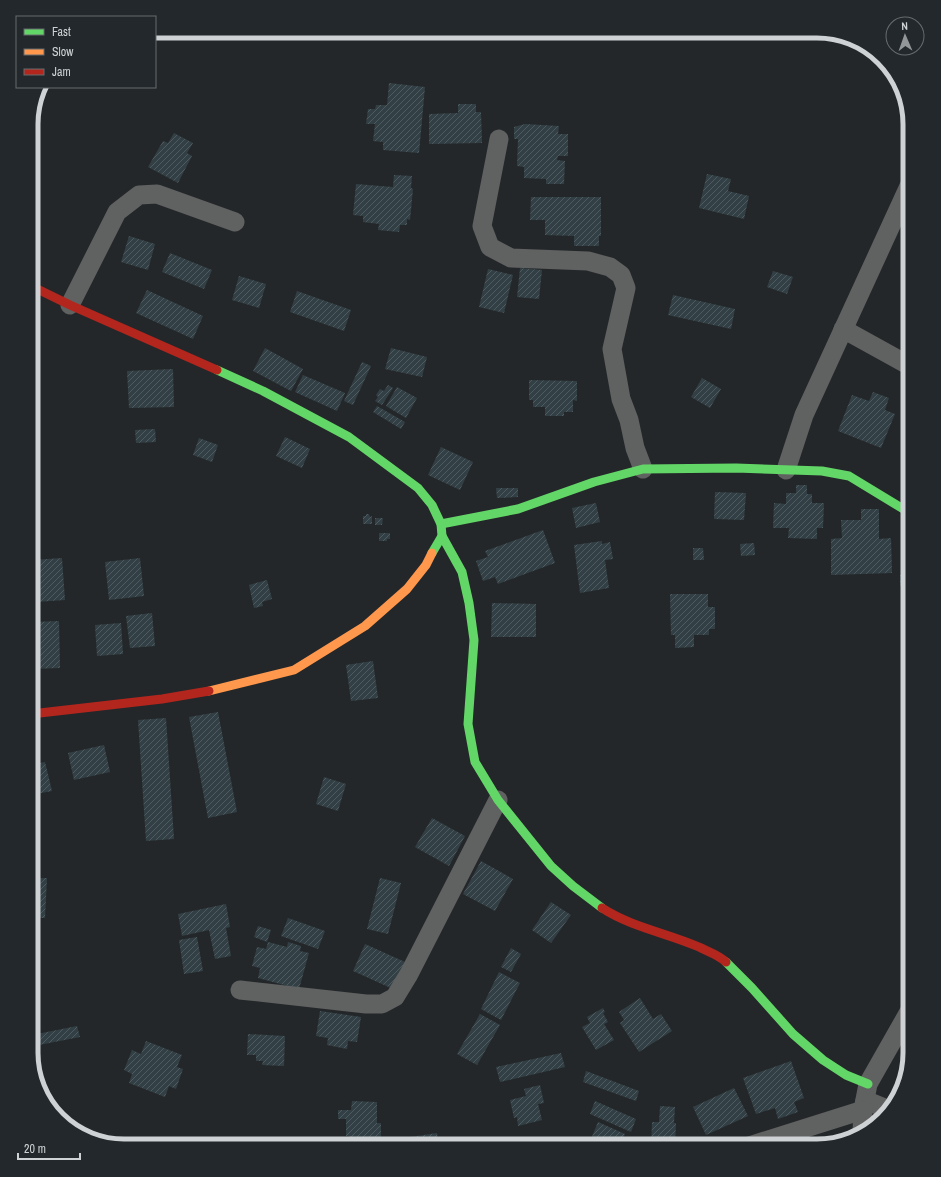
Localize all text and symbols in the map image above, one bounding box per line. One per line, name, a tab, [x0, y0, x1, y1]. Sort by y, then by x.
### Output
legend	[16, 16, 156, 88]
north arrow	[885, 16, 925, 56]
text: N	[901, 19, 908, 33]
text: Fast	[52, 24, 71, 40]
text: Slow	[52, 44, 74, 60]
text: Jam	[52, 64, 71, 80]
scale bar	[18, 1135, 80, 1161]
text: 20 m	[24, 1141, 46, 1157]

